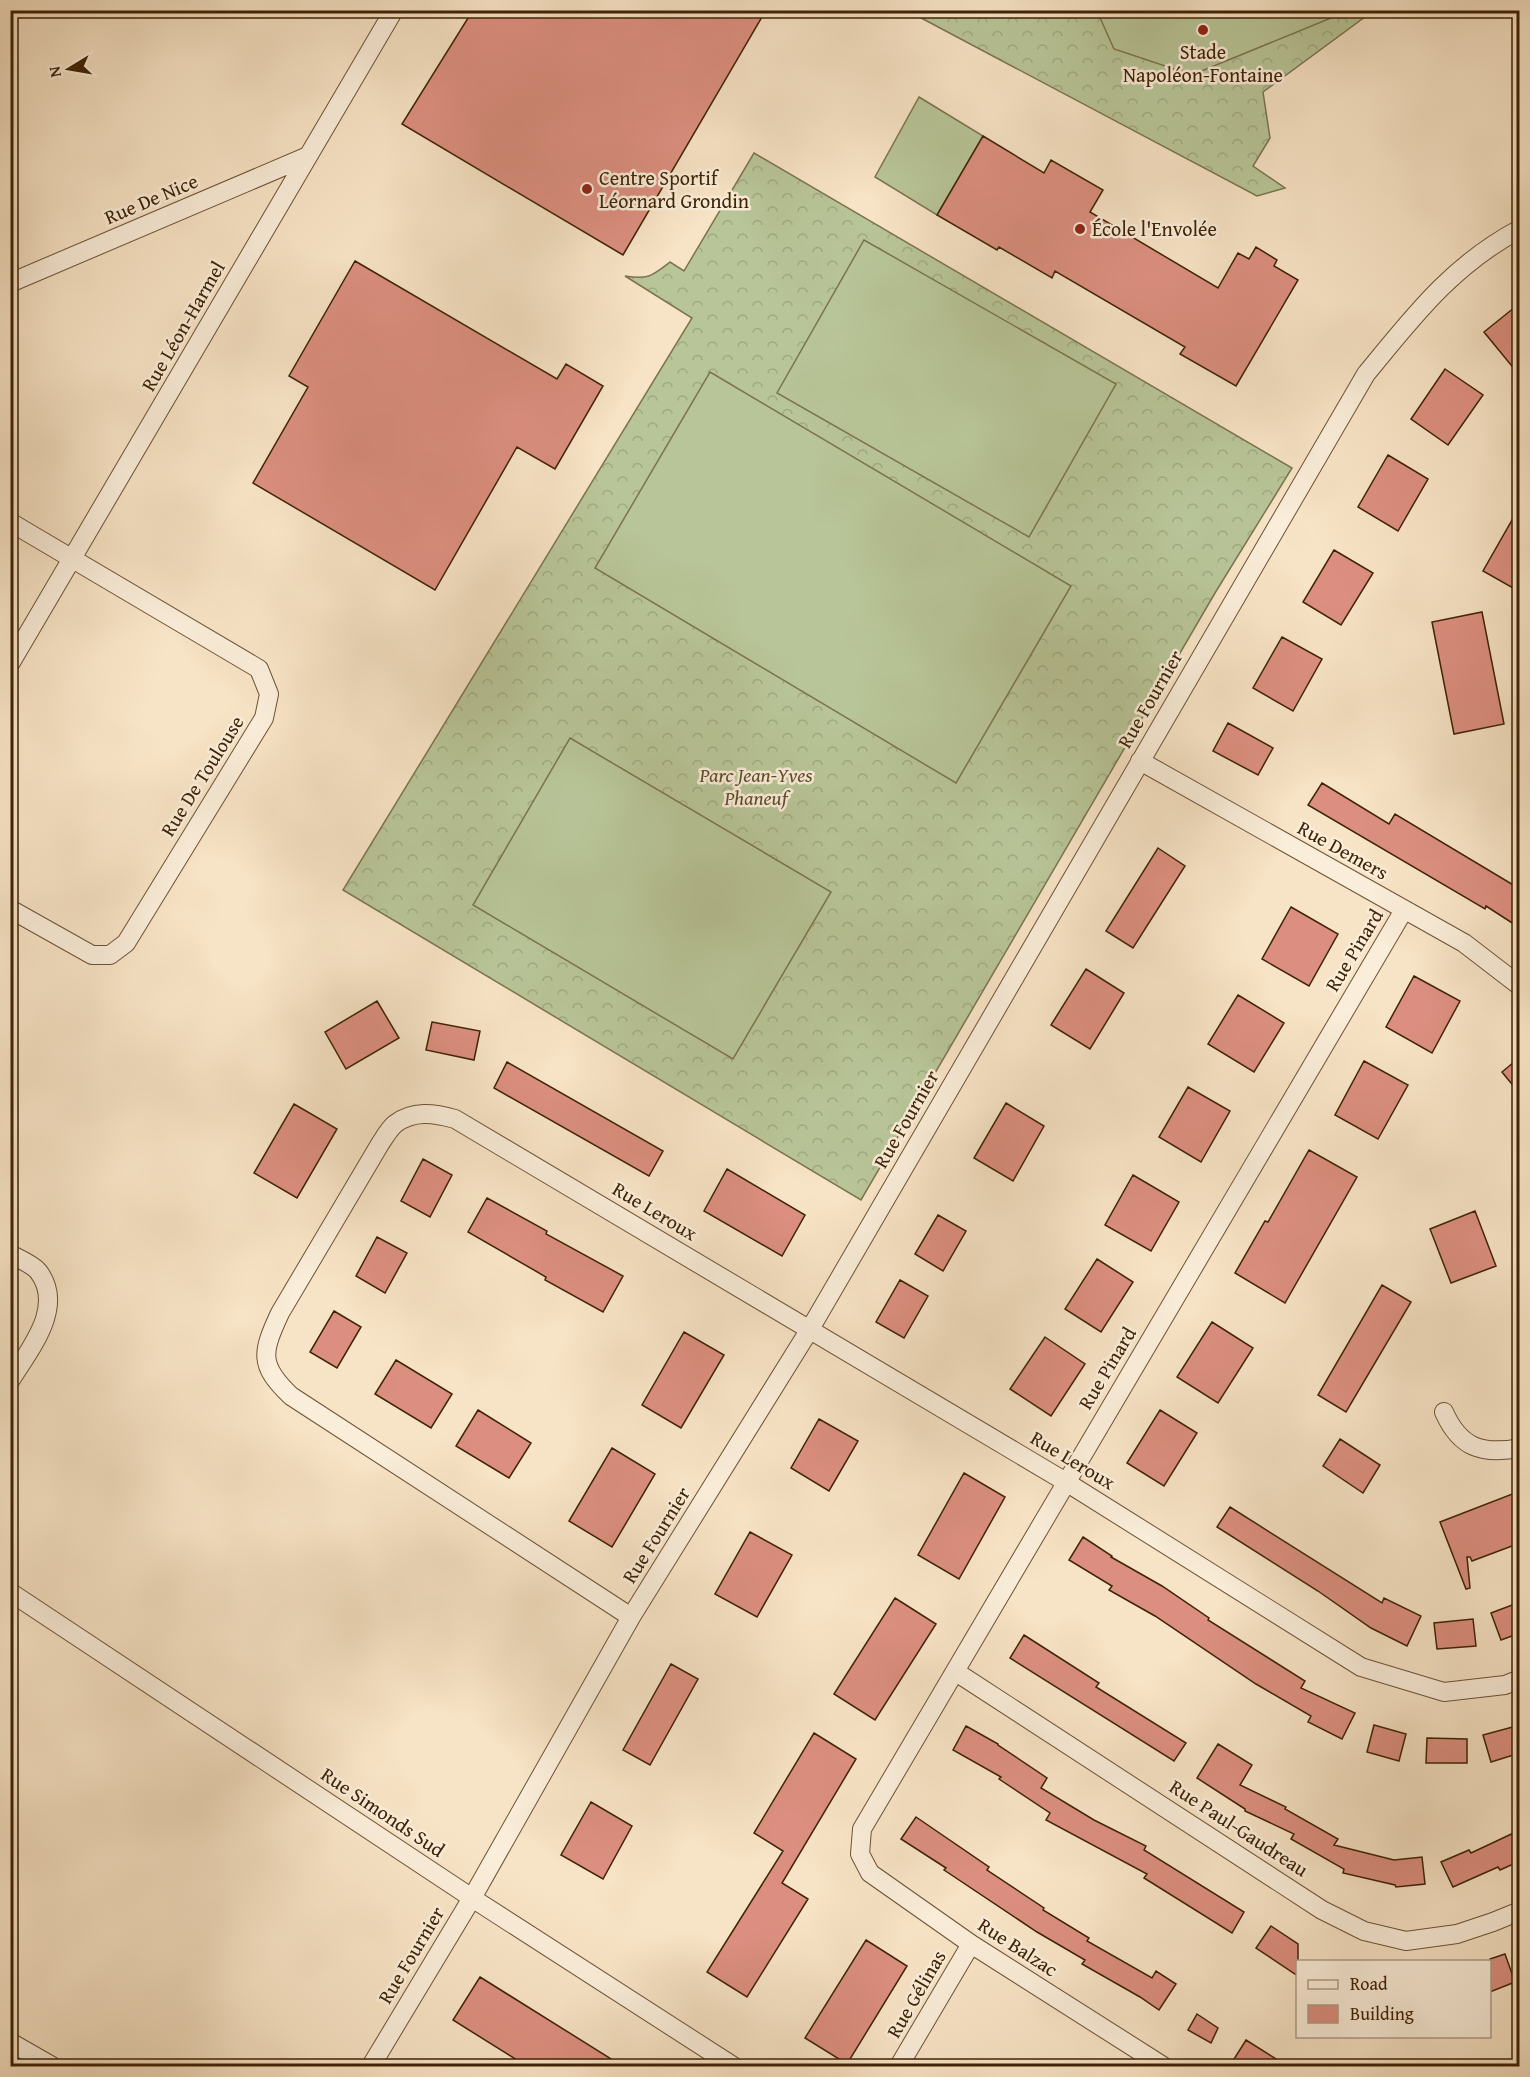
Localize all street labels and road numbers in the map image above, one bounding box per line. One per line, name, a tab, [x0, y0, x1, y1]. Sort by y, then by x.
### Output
street label: Rue De Nice	[100, 166, 202, 231]
street label: Rue Léon-Harmel	[134, 255, 232, 396]
street label: Rue Fournier	[1110, 644, 1189, 753]
street label: Rue De Toulouse	[153, 710, 250, 842]
street label: Rue Demers	[1293, 813, 1394, 886]
street label: Rue Pinard	[1317, 903, 1390, 997]
street label: Rue Fournier	[866, 1064, 945, 1173]
street label: Rue Leroux	[607, 1174, 704, 1248]
street label: Rue Pinard	[1070, 1321, 1143, 1415]
street label: Rue Leroux	[1025, 1423, 1122, 1497]
street label: Rue Fournier	[614, 1481, 697, 1589]
street label: Rue Simonds Sud	[316, 1759, 451, 1864]
street label: Rue Paul-Gaudreau	[1164, 1772, 1314, 1883]
street label: Rue Fournier	[370, 1901, 451, 2009]
street label: Rue Balzac	[973, 1910, 1064, 1983]
street label: Rue Gélinas	[879, 1944, 952, 2043]

